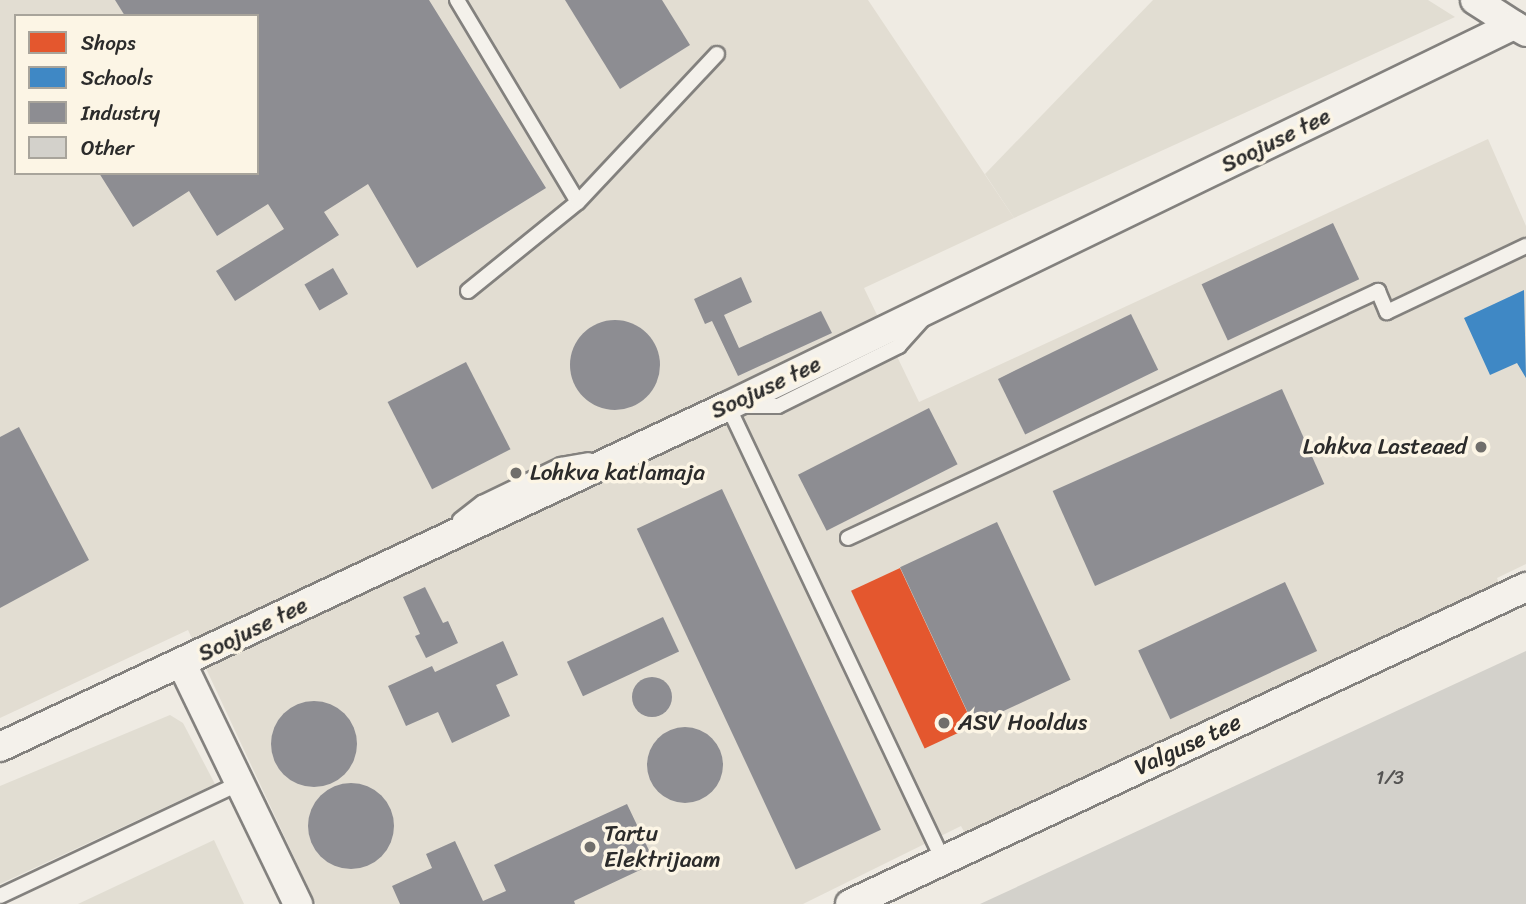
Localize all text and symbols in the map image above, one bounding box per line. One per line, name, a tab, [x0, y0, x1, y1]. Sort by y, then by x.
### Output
legend	[14, 14, 259, 175]
text: Shops	[81, 24, 136, 62]
text: Schools	[81, 59, 153, 97]
text: Industry	[81, 94, 160, 132]
street label: Soojuse tee	[1216, 102, 1336, 180]
text: Other	[81, 129, 134, 167]
street label: Soojuse tee	[706, 350, 826, 426]
place label: Lohkva Lasteaed	[1302, 433, 1467, 461]
marker: Lohkva Lasteaed	[1473, 439, 1489, 455]
place label: Lohkva katlamaja	[530, 459, 705, 487]
marker: Lohkva katlamaja	[508, 465, 524, 481]
street label: Soojuse tee	[193, 591, 313, 669]
street label: Valguse tee	[1130, 708, 1246, 782]
place label: ASV Hooldus	[958, 709, 1087, 737]
marker: ASV Hooldus	[936, 715, 952, 731]
house number: 1/3	[1376, 767, 1404, 789]
place label: Tartu Elektrijaam	[604, 820, 721, 874]
marker: Tartu Elektrijaam	[582, 839, 598, 855]

